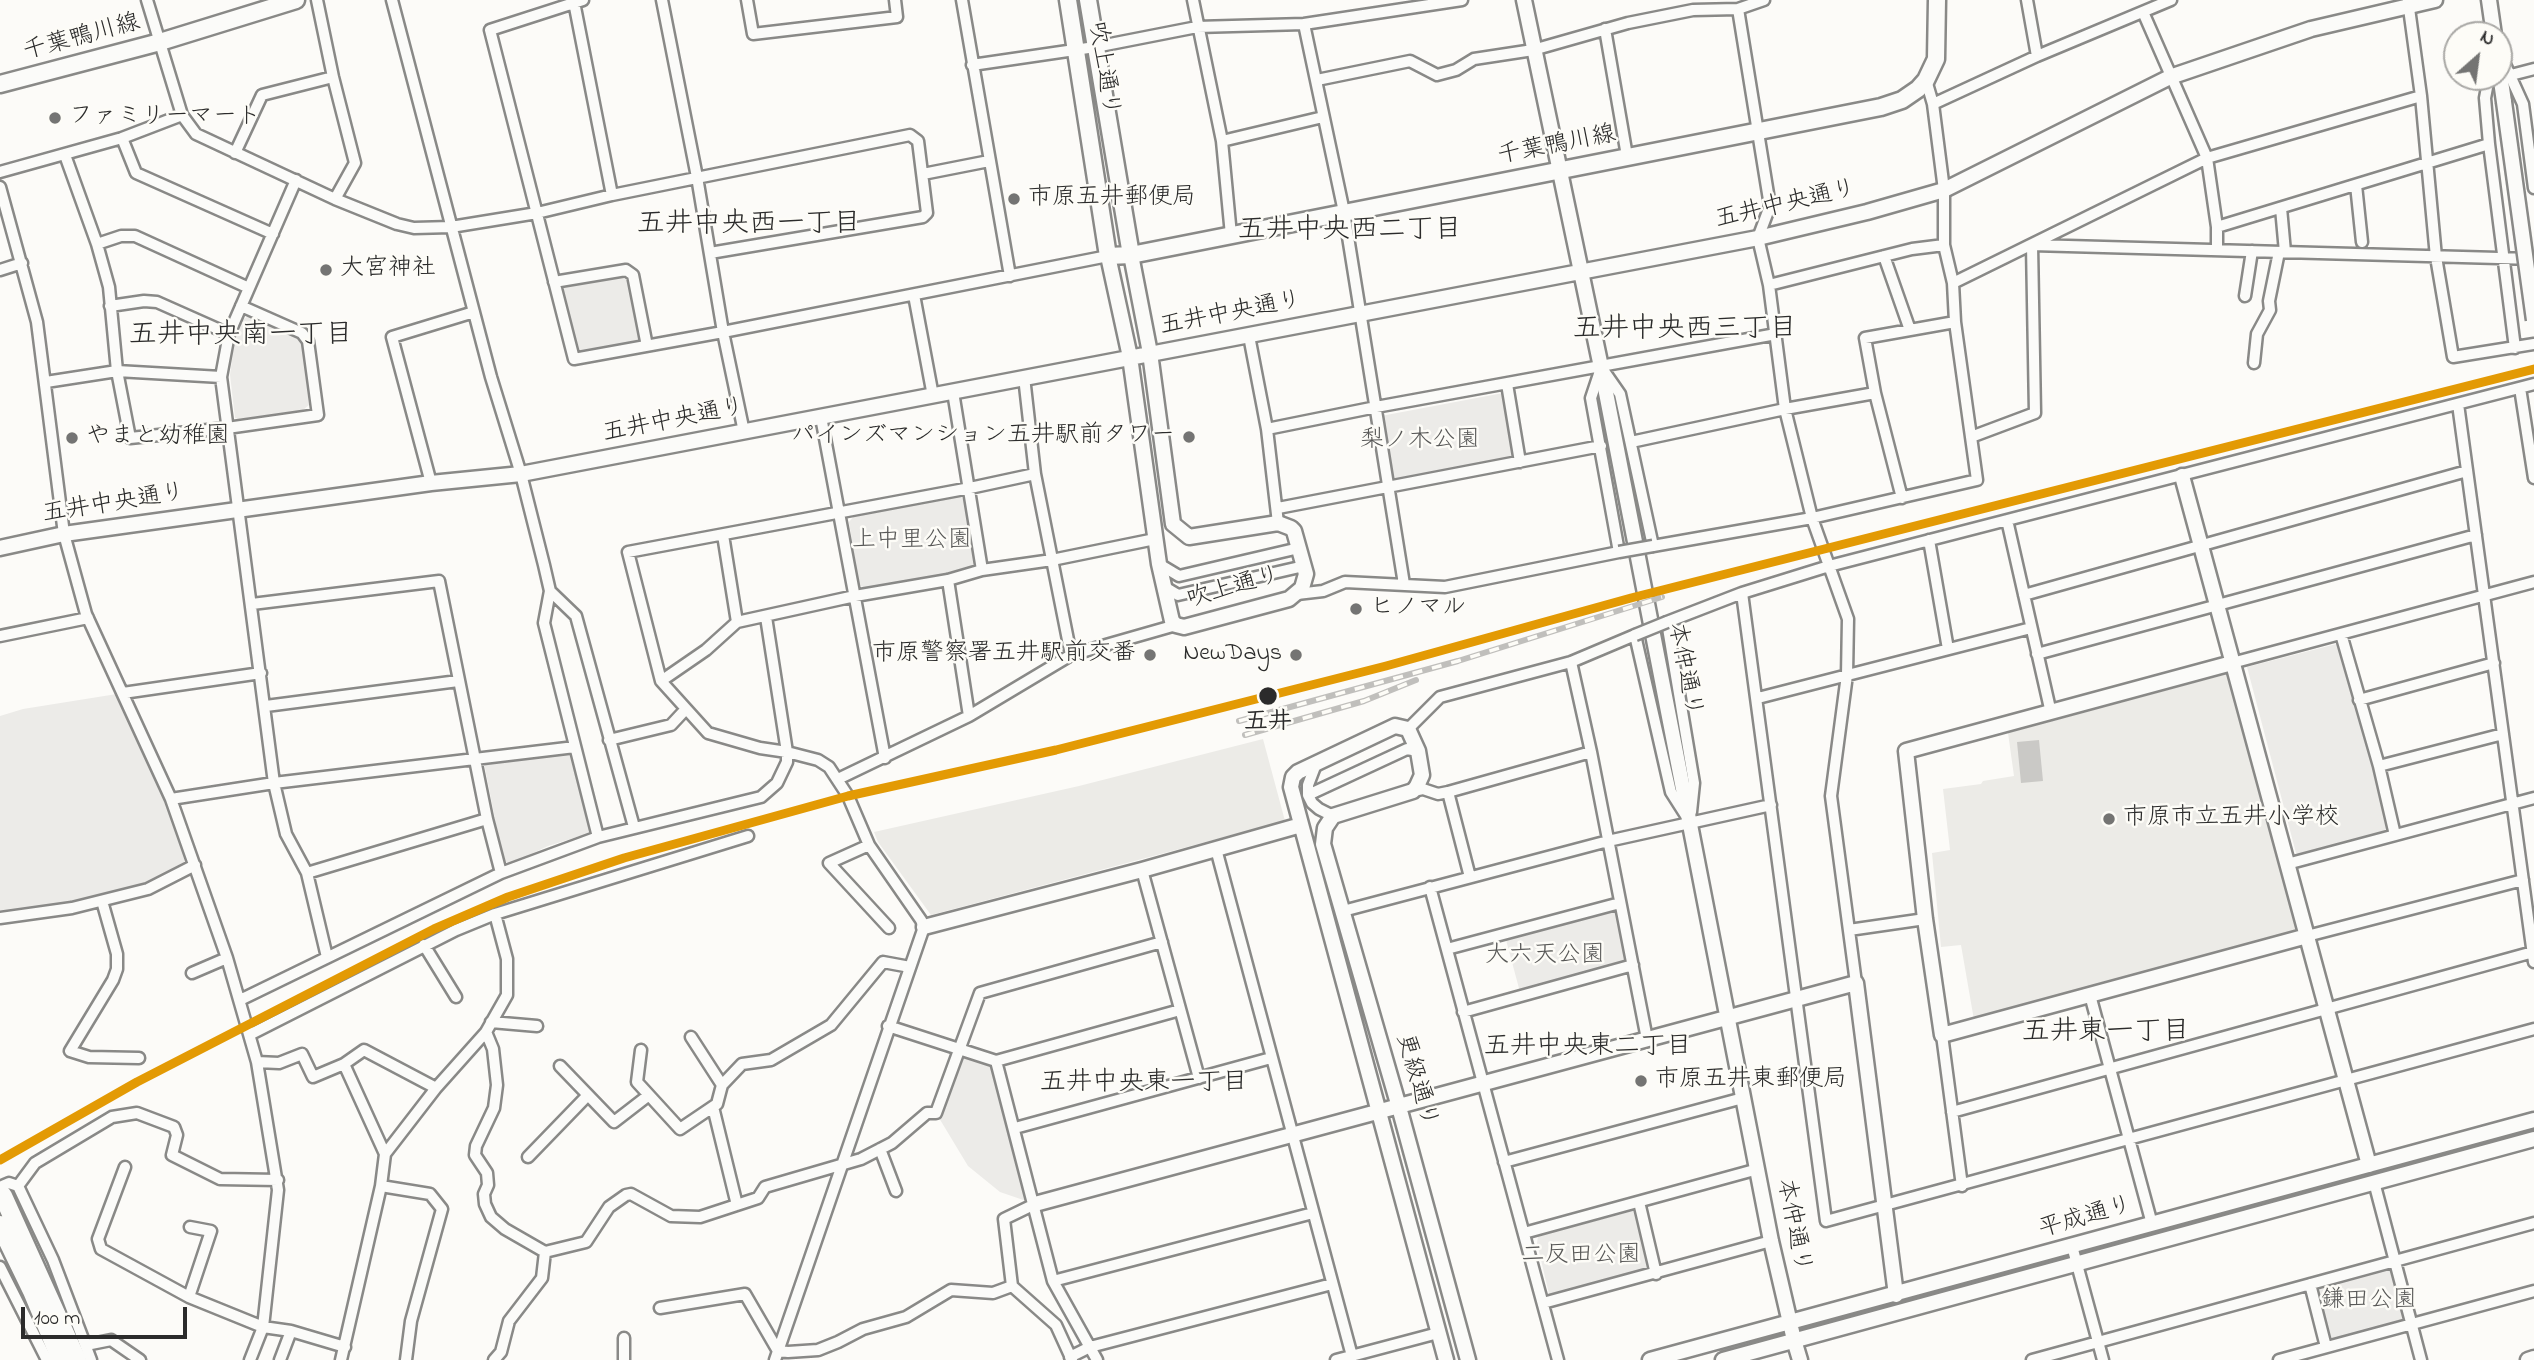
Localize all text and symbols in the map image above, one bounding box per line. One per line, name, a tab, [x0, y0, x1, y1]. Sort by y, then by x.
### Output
street label: 千葉鴨川線	[20, 10, 144, 68]
street label: 吹上通り	[1080, 19, 1124, 119]
north arrow	[2443, 21, 2513, 91]
text: N	[2475, 24, 2499, 54]
place label: ファミリーマート	[69, 104, 261, 132]
marker: ファミリーマート	[47, 110, 63, 126]
street label: 千葉鴨川線	[1495, 121, 1619, 173]
street label: 五井中央通り	[1713, 176, 1859, 236]
place label: 市原五井郵便局	[1028, 185, 1196, 213]
marker: 市原五井郵便局	[1006, 191, 1022, 207]
district label: 五井中央西一丁目	[637, 209, 861, 243]
district label: 五井中央西二丁目	[1238, 215, 1462, 249]
place label: 大宮神社	[340, 256, 436, 284]
marker: 大宮神社	[318, 262, 334, 278]
street label: 五井中央通り	[1158, 287, 1304, 343]
district label: 五井中央西三丁目	[1573, 314, 1797, 348]
district label: 五井中央南一丁目	[129, 320, 353, 354]
street label: 五井中央通り	[601, 394, 747, 450]
place label: パインズマンション五井駅前タワー	[791, 423, 1175, 451]
place label: やまと幼稚園	[86, 424, 230, 452]
park label: 梨ノ木公園	[1360, 428, 1480, 456]
marker: パインズマンション五井駅前タワー	[1181, 429, 1197, 445]
marker: やまと幼稚園	[64, 430, 80, 446]
street label: 五井中央通り	[41, 480, 187, 530]
park label: 上中里公園	[852, 528, 972, 556]
street label: 吹上通り	[1184, 562, 1284, 616]
place label: ヒノマル	[1370, 595, 1466, 623]
marker: ヒノマル	[1348, 601, 1364, 617]
street label: 本仲通り	[1660, 620, 1706, 720]
place label: 市原警察署五井駅前交番	[872, 641, 1136, 669]
place label: NewDays	[1183, 641, 1282, 669]
marker: 市原警察署五井駅前交番	[1142, 647, 1158, 663]
marker: NewDays	[1288, 647, 1304, 663]
marker: 五井	[1257, 685, 1279, 707]
place label: 五井	[1244, 710, 1292, 738]
place label: 市原市立五井小学校	[2123, 805, 2339, 833]
marker: 市原市立五井小学校	[2101, 811, 2117, 827]
park label: 大六天公園	[1485, 943, 1605, 971]
district label: 五井東一丁目	[2022, 1017, 2190, 1051]
street label: 更級通り	[1388, 1031, 1442, 1131]
district label: 五井中央東二丁目	[1484, 1033, 1692, 1065]
place label: 市原五井東郵便局	[1655, 1067, 1847, 1095]
district label: 五井中央東一丁目	[1040, 1069, 1248, 1101]
marker: 市原五井東郵便局	[1633, 1073, 1649, 1089]
street label: 本仲通り	[1769, 1176, 1815, 1276]
street label: 平成通り	[2036, 1192, 2136, 1246]
park label: 二反田公園	[1521, 1243, 1641, 1271]
park label: 鎌田公園	[2321, 1288, 2417, 1316]
scale bar	[24, 1294, 191, 1338]
text: 100 m	[34, 1304, 80, 1334]

